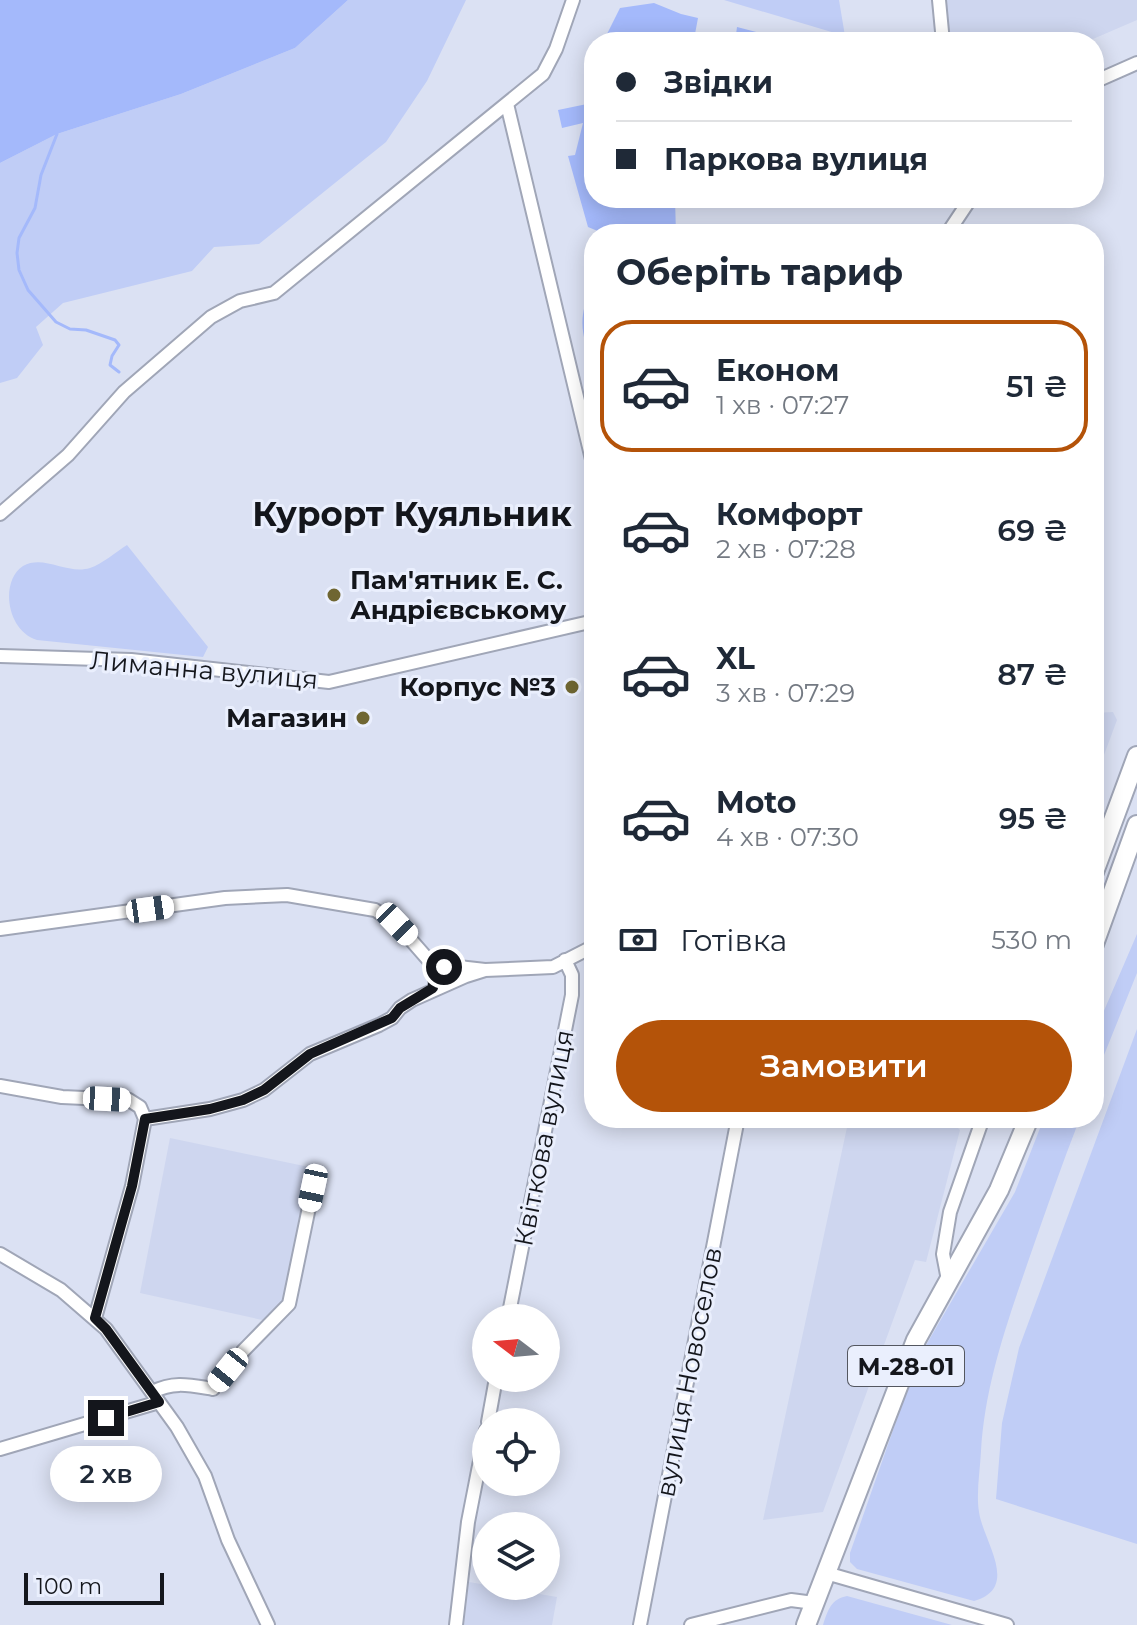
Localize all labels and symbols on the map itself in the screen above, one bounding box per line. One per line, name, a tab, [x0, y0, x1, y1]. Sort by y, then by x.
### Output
district label: Курорт Куяльник	[252, 493, 572, 535]
place label: Пам'ятник Е. С. Андрієвському	[350, 564, 566, 626]
marker: Пам'ятник Е. С. Андрієвському	[325, 586, 343, 604]
street label: Лиманна вулиця	[89, 644, 319, 696]
place label: Корпус №3	[400, 671, 556, 703]
marker: Корпус №3	[563, 678, 581, 696]
place label: Магазин	[226, 702, 347, 734]
marker: Магазин	[354, 709, 372, 727]
car	[125, 894, 175, 924]
car	[372, 898, 422, 950]
route start	[426, 949, 462, 985]
street label: Квіткова вулиця	[507, 1027, 581, 1249]
car	[82, 1086, 132, 1112]
car	[296, 1162, 330, 1214]
street label: вулиця Новоселов	[649, 1244, 729, 1500]
north arrow	[472, 1304, 560, 1392]
car	[204, 1344, 252, 1396]
road number: М-28-01	[848, 1346, 964, 1386]
route end	[88, 1400, 124, 1436]
callout: 2 хв	[50, 1446, 162, 1502]
scale bar	[24, 1569, 164, 1605]

